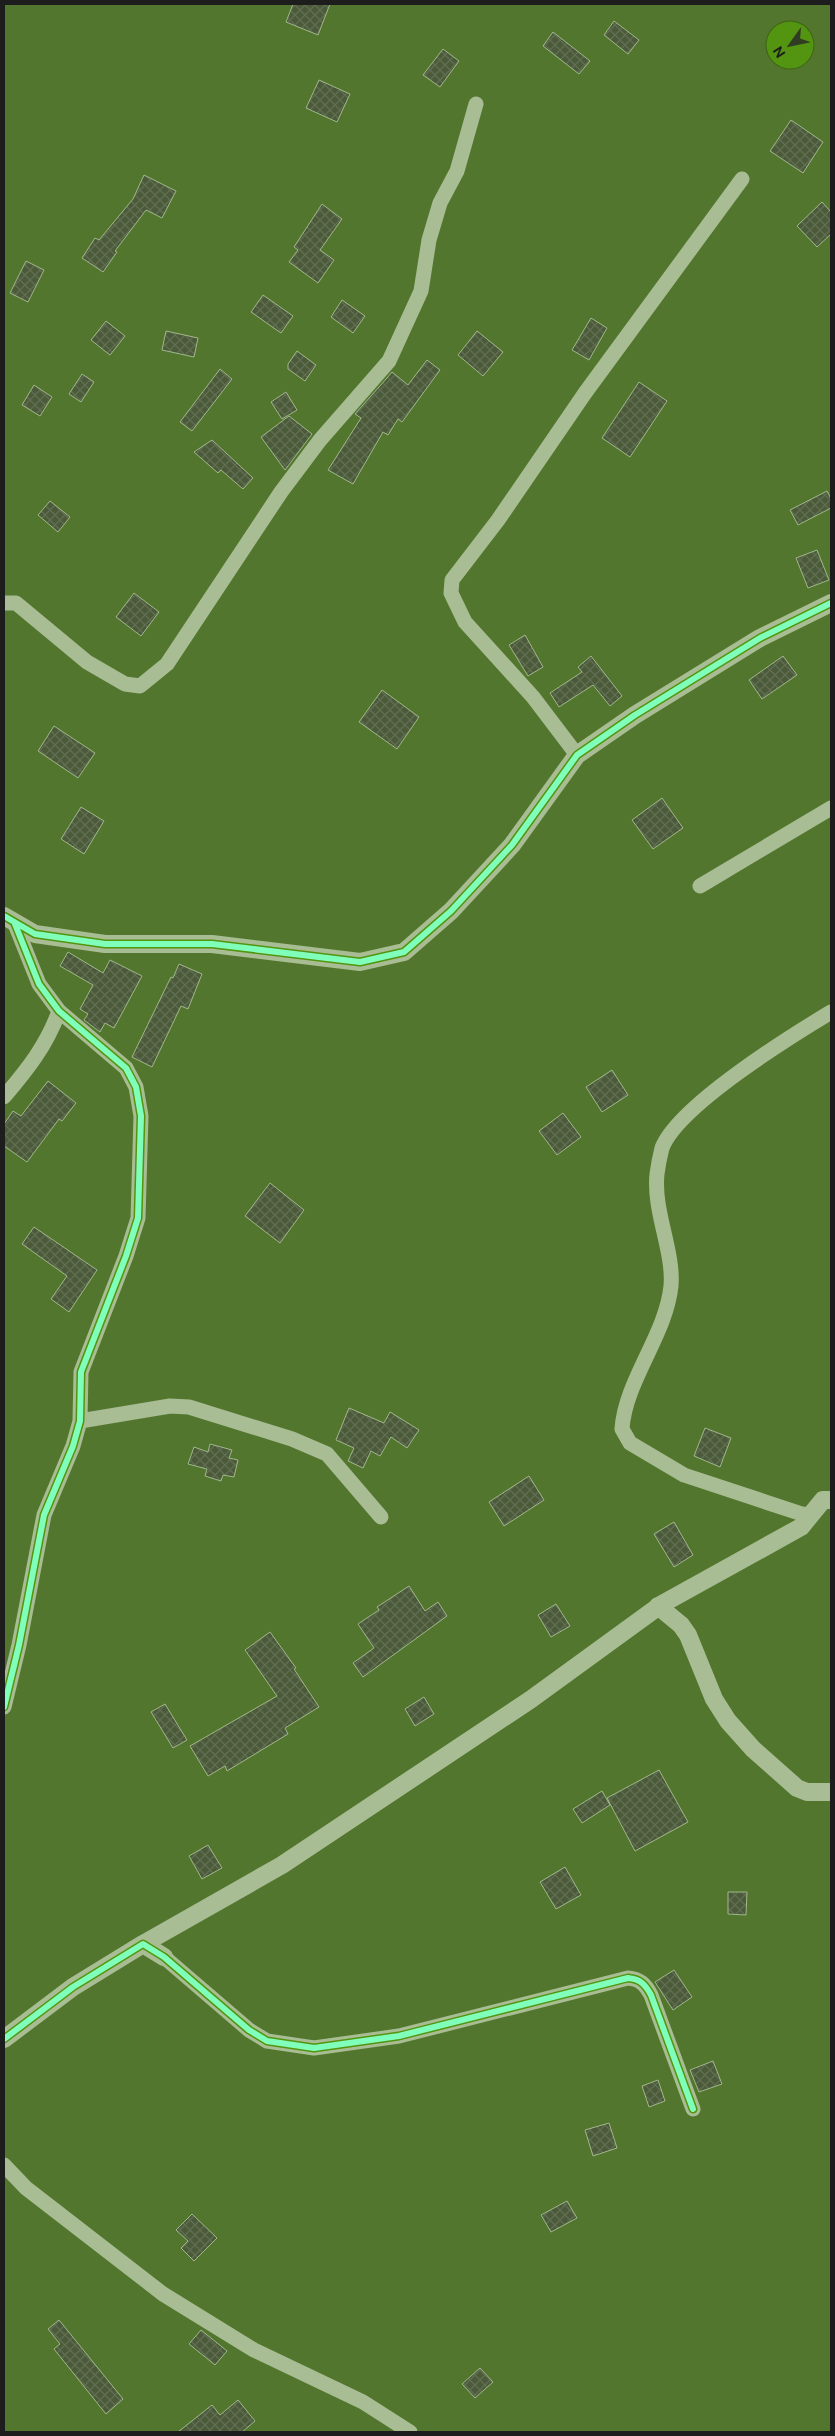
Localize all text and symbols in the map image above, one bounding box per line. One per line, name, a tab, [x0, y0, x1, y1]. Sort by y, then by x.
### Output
north arrow	[765, 20, 815, 70]
text: N	[769, 43, 789, 61]

